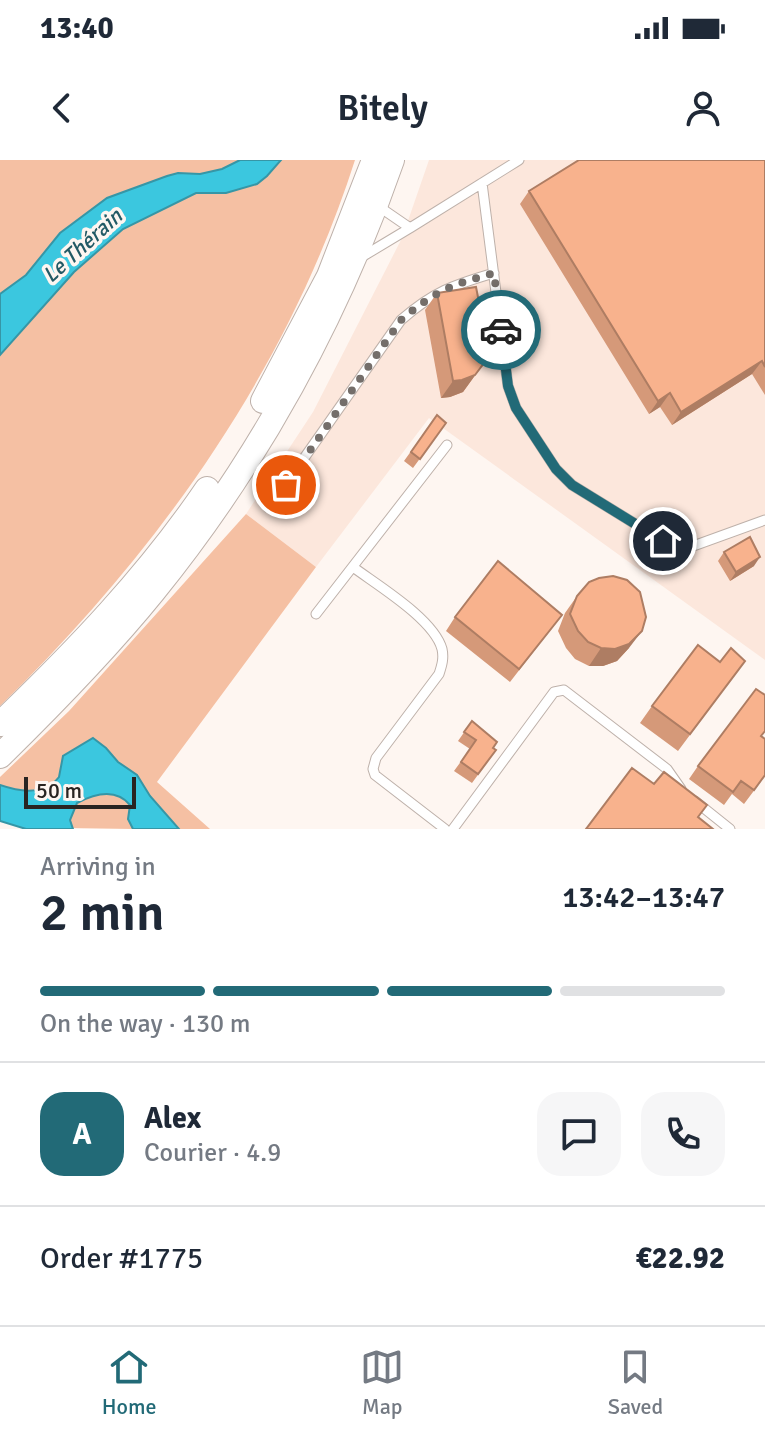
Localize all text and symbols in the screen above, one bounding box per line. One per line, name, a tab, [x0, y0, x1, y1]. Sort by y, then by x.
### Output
text: 13:40	[40, 10, 114, 47]
icon: back	[40, 86, 84, 130]
text: Bitely	[337, 86, 428, 131]
icon: person	[681, 86, 725, 130]
water label: Le Thérain	[37, 202, 128, 288]
courier	[461, 290, 541, 370]
icon: car	[479, 308, 523, 352]
pin	[252, 451, 320, 519]
icon: bag	[264, 463, 308, 507]
pin	[629, 507, 697, 575]
icon: home	[641, 519, 685, 563]
scale bar	[24, 773, 136, 809]
text: 50 m	[36, 777, 82, 804]
text: Arriving in	[40, 851, 156, 883]
text: 13:42–13:47	[562, 879, 725, 916]
text: 2 min	[40, 881, 165, 945]
text: On the way · 130 m	[40, 1008, 250, 1040]
button: chat	[537, 1092, 621, 1176]
button: phone	[641, 1092, 725, 1176]
text: Alex	[144, 1100, 201, 1137]
text: A	[72, 1116, 92, 1153]
text: Courier · 4.9	[144, 1137, 281, 1169]
text: Order #1775	[40, 1240, 203, 1277]
text: €22.92	[635, 1240, 725, 1277]
tab: Home	[102, 1345, 157, 1420]
tab: Map	[360, 1345, 404, 1420]
tab: Saved	[608, 1345, 663, 1420]

